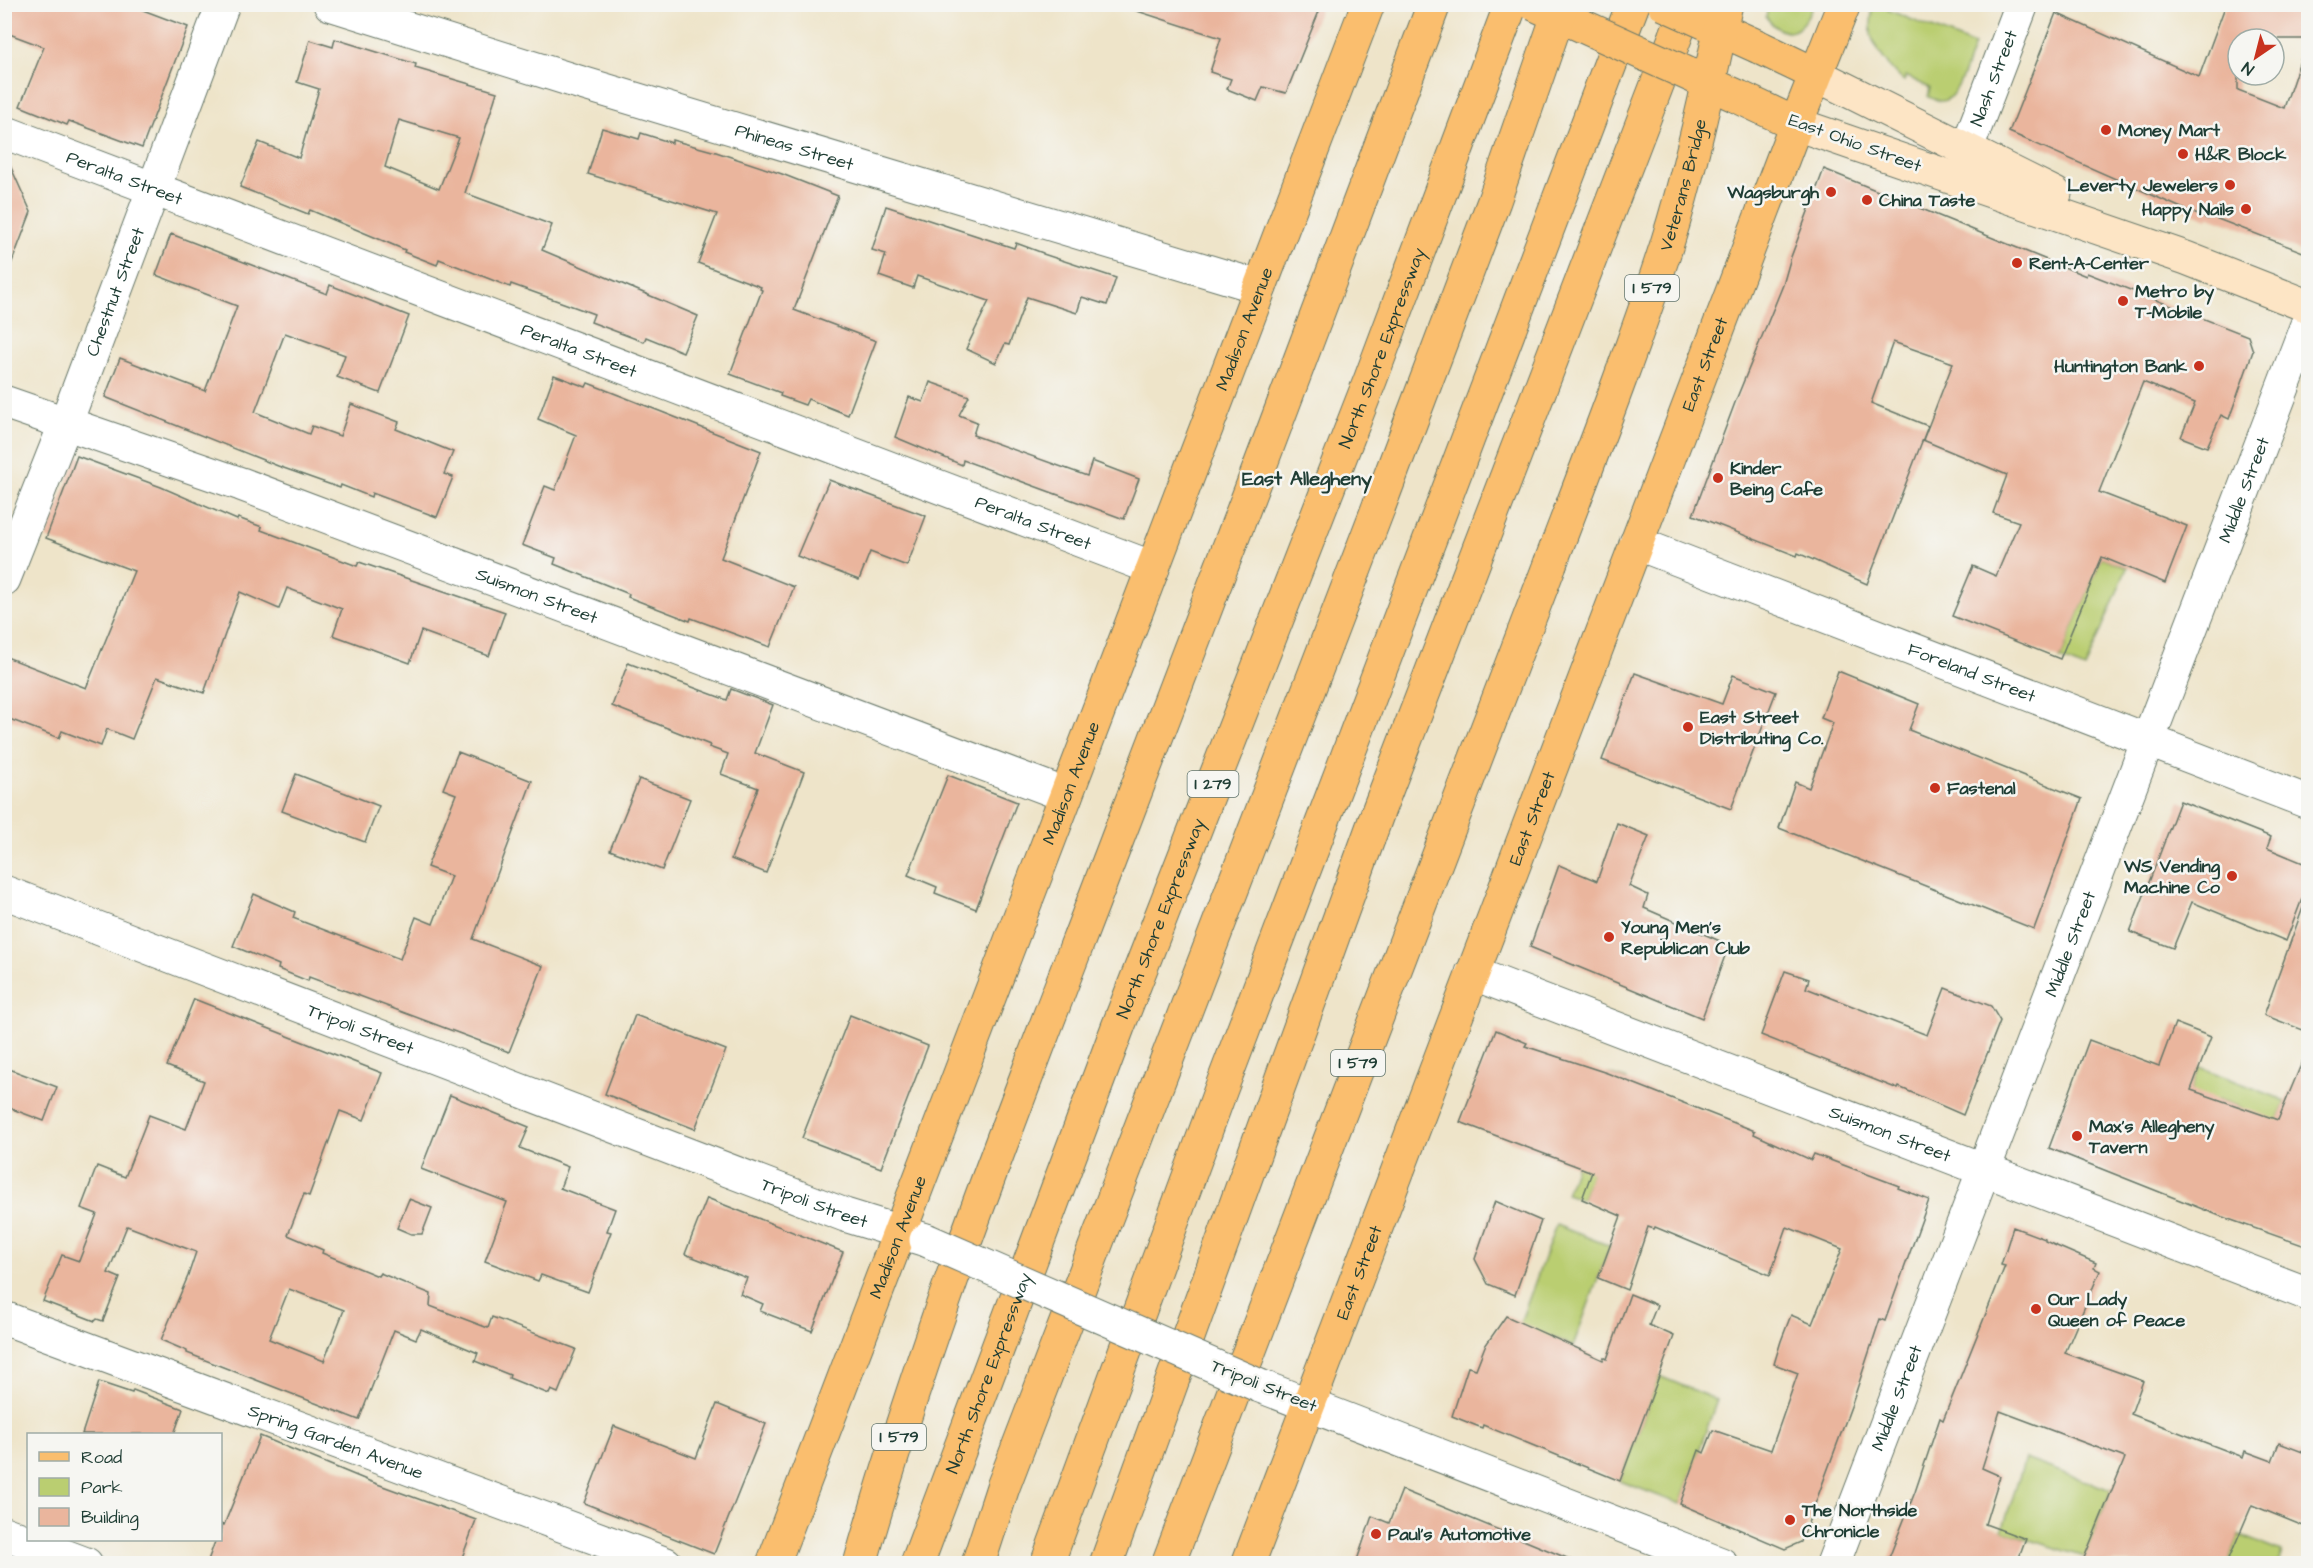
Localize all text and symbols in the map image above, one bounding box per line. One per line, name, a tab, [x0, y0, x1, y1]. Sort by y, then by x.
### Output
street label: Nash Street	[1964, 26, 2024, 130]
north arrow	[2226, 27, 2286, 87]
text: N	[2238, 57, 2258, 80]
street label: East Ohio Street	[1785, 107, 1926, 179]
street label: Veterans Bridge	[1653, 116, 1713, 254]
street label: Phineas Street	[732, 117, 858, 177]
place label: Money Mart	[2118, 118, 2221, 144]
marker: Money Mart	[2099, 123, 2113, 137]
place label: H&R Block	[2195, 142, 2287, 167]
street label: Peralta Street	[63, 144, 187, 211]
marker: H&R Block	[2176, 147, 2190, 161]
place label: Leverty Jewelers	[2067, 173, 2218, 199]
marker: Leverty Jewelers	[2223, 178, 2237, 192]
place label: Wagsburgh	[1726, 180, 1820, 206]
marker: Wagsburgh	[1824, 185, 1838, 199]
place label: China Taste	[1879, 188, 1975, 213]
marker: China Taste	[1860, 193, 1874, 207]
place label: Happy Nails	[2142, 197, 2234, 223]
marker: Happy Nails	[2239, 202, 2253, 216]
street label: Chestnut Street	[79, 223, 151, 360]
street label: North Shore Expressway	[1332, 244, 1432, 452]
place label: Rent-A-Center	[2029, 251, 2149, 276]
marker: Rent-A-Center	[2010, 256, 2024, 270]
street label: Madison Avenue	[1209, 263, 1279, 394]
road number: I 579	[1625, 275, 1679, 301]
place label: Metro by T-Mobile	[2134, 279, 2214, 325]
marker: Metro by T-Mobile	[2116, 294, 2130, 308]
street label: East Street	[1675, 313, 1734, 415]
street label: Peralta Street	[517, 317, 641, 384]
place label: Huntington Bank	[2054, 354, 2188, 380]
marker: Huntington Bank	[2192, 359, 2206, 373]
street label: Middle Street	[2212, 433, 2276, 546]
place label: Kinder Being Cafe	[1730, 456, 1823, 503]
district label: East Allegheny	[1242, 465, 1372, 494]
marker: Kinder Being Cafe	[1711, 471, 1725, 485]
street label: Peralta Street	[972, 489, 1096, 556]
street label: Suismon Street	[472, 561, 602, 630]
street label: Foreland Street	[1904, 636, 2040, 709]
place label: East Street Distributing Co.	[1700, 705, 1824, 752]
street label: Madison Avenue	[1036, 717, 1106, 848]
marker: East Street Distributing Co.	[1681, 720, 1695, 734]
street label: East Street	[1503, 767, 1561, 869]
road number: I 279	[1188, 771, 1238, 797]
place label: Fastenal	[1947, 776, 2016, 801]
marker: Fastenal	[1928, 781, 1942, 795]
street label: North Shore Expressway	[1110, 815, 1212, 1022]
place label: WS Vending Machine Co	[2123, 854, 2221, 900]
marker: WS Vending Machine Co	[2225, 869, 2239, 883]
street label: Middle Street	[2039, 887, 2102, 1000]
place label: Young Men's Republican Club	[1621, 915, 1751, 961]
marker: Young Men's Republican Club	[1602, 930, 1616, 944]
street label: Tripoli Street	[304, 997, 418, 1061]
road number: I 579	[1331, 1050, 1385, 1076]
street label: Suismon Street	[1826, 1099, 1955, 1169]
place label: Max's Allegheny Tavern	[2088, 1114, 2215, 1160]
marker: Max's Allegheny Tavern	[2070, 1129, 2084, 1143]
street label: Tripoli Street	[757, 1171, 872, 1234]
street label: Madison Avenue	[863, 1172, 933, 1302]
street label: East Street	[1330, 1221, 1389, 1323]
street label: North Shore Expressway	[939, 1269, 1039, 1477]
place label: Our Lady Queen of Peace	[2048, 1287, 2185, 1333]
marker: Our Lady Queen of Peace	[2029, 1302, 2043, 1316]
street label: Middle Street	[1865, 1341, 1928, 1454]
street label: Tripoli Street	[1207, 1353, 1321, 1419]
street label: Spring Garden Avenue	[245, 1397, 427, 1485]
road number: I 579	[872, 1424, 926, 1450]
legend	[27, 1433, 222, 1541]
text: Road	[81, 1445, 122, 1470]
text: Park	[81, 1475, 123, 1500]
place label: The Northside Chronicle	[1801, 1498, 1918, 1544]
text: Building	[81, 1505, 139, 1531]
marker: The Northside Chronicle	[1783, 1513, 1797, 1527]
place label: Paul's Automotive	[1388, 1522, 1531, 1547]
marker: Paul's Automotive	[1369, 1527, 1383, 1541]

